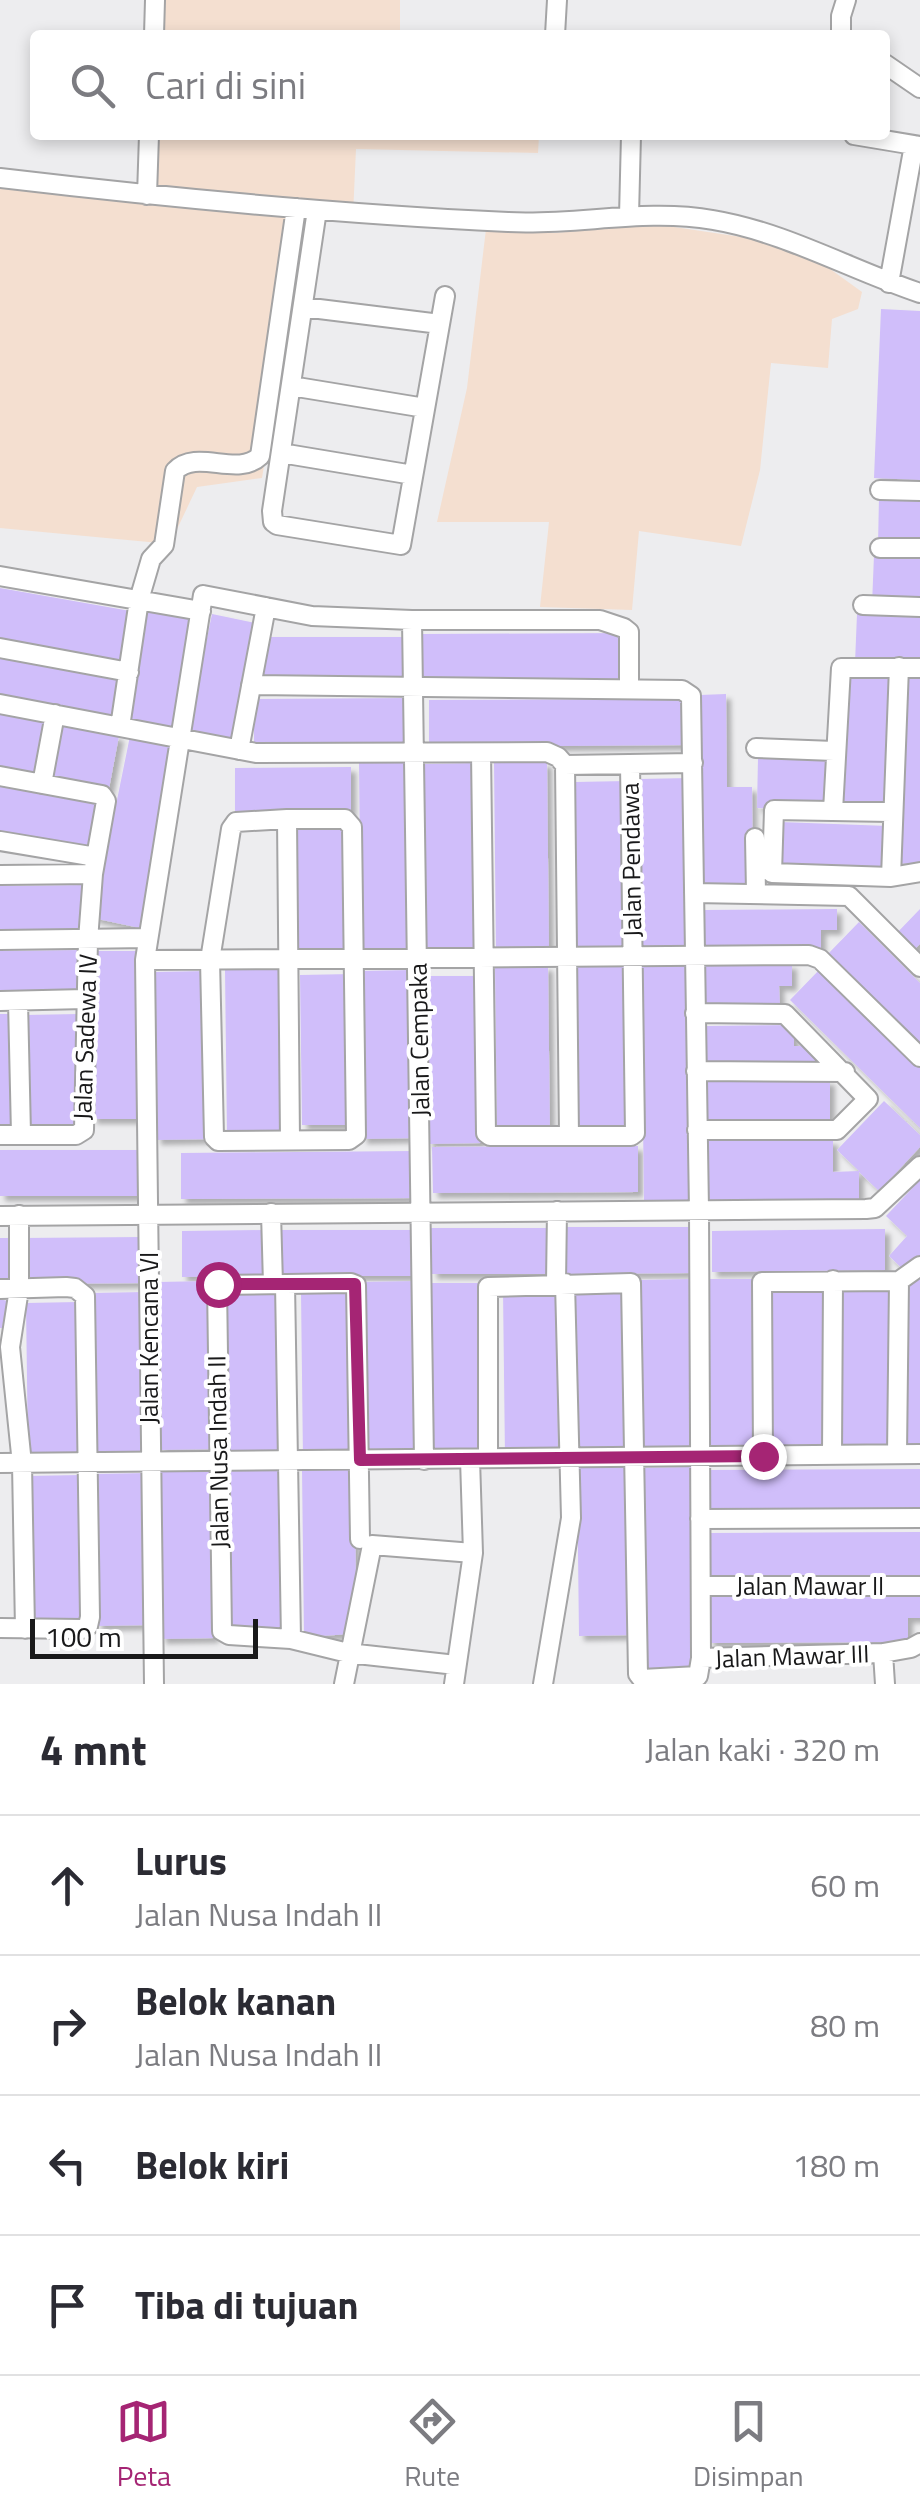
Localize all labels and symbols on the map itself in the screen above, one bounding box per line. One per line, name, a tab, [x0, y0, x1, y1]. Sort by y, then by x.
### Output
street label: Jalan Pendawa	[611, 782, 651, 938]
street label: Jalan Sadewa IV	[63, 953, 107, 1121]
street label: Jalan Cempaka	[399, 962, 439, 1117]
street label: Jalan Kencana VI	[130, 1252, 168, 1424]
route start	[196, 1262, 242, 1308]
street label: Jalan Nusa Indah II	[197, 1355, 239, 1549]
route end	[741, 1434, 787, 1480]
street label: Jalan Mawar II	[736, 1567, 884, 1605]
scale bar	[30, 1614, 258, 1658]
street label: Jalan Mawar III	[714, 1634, 870, 1678]

